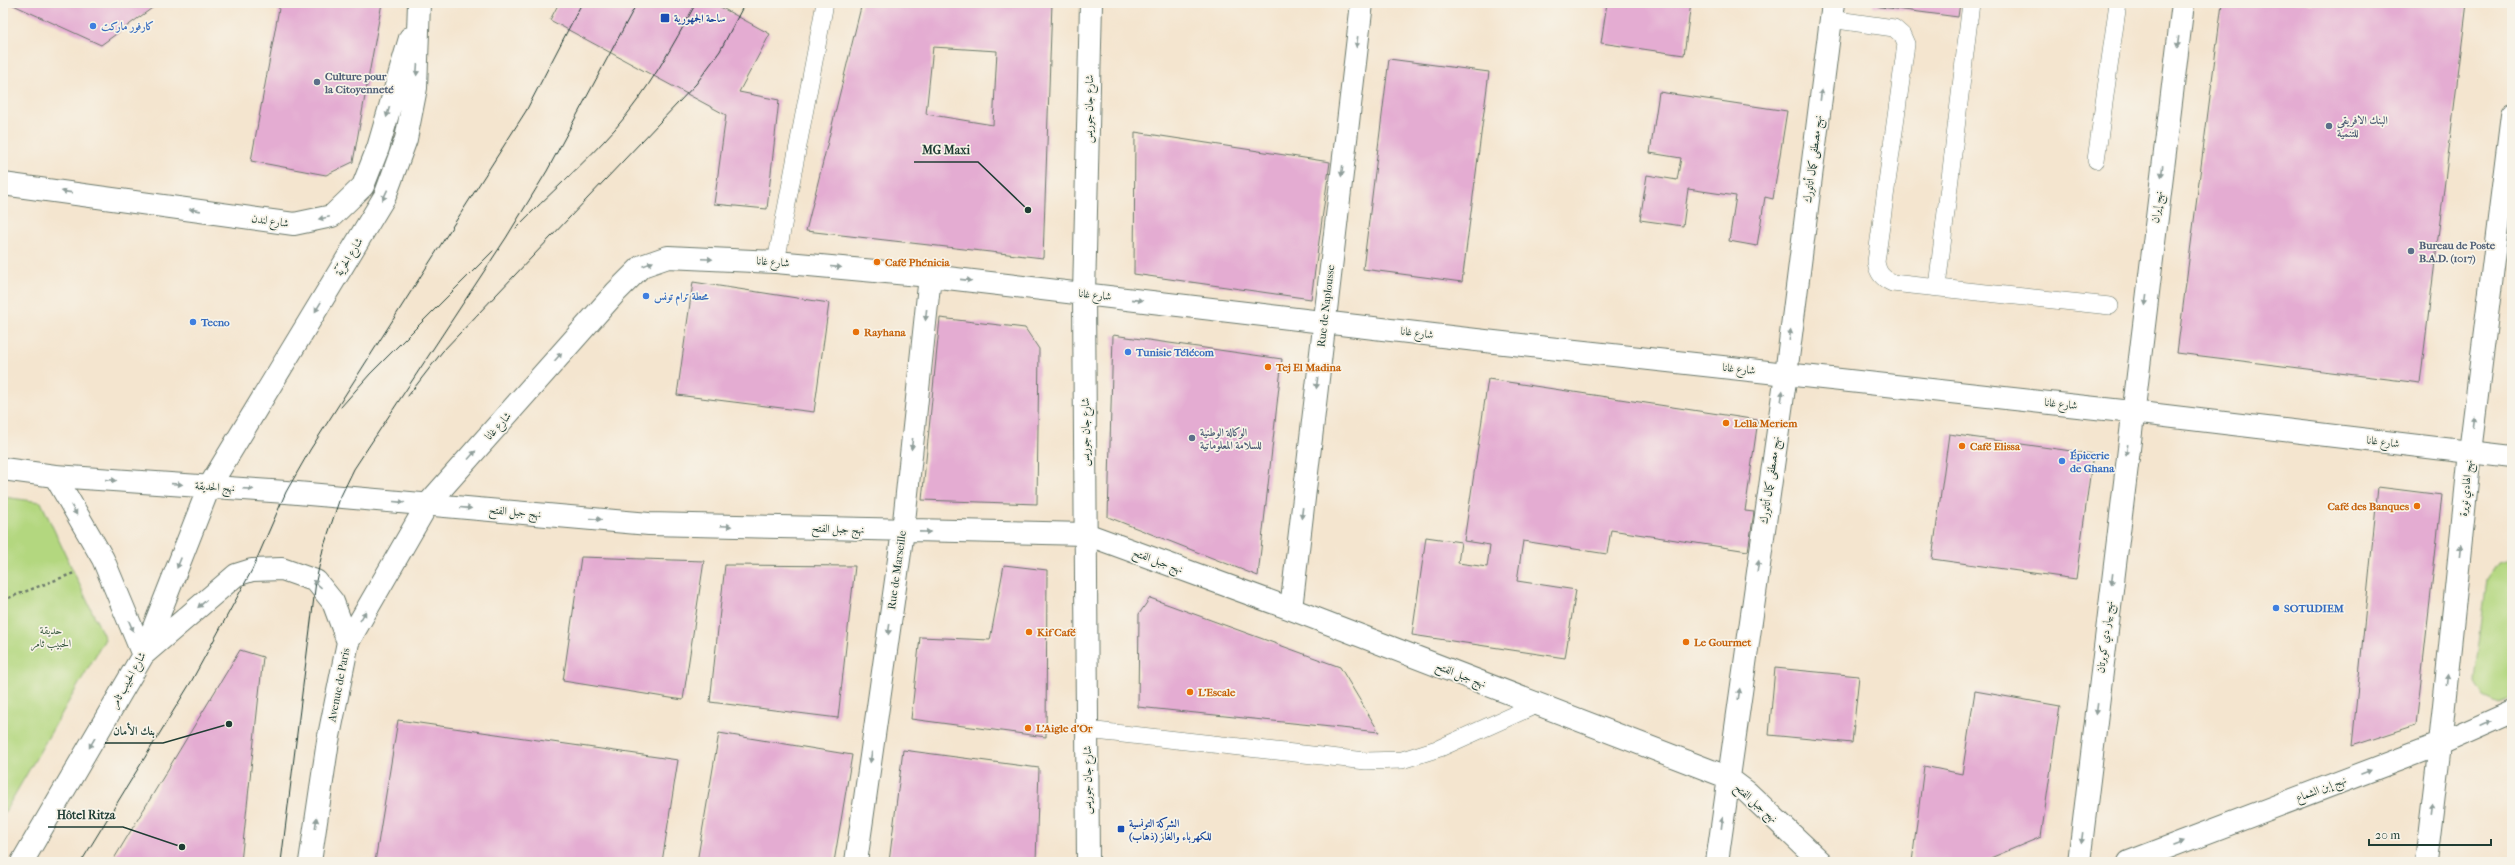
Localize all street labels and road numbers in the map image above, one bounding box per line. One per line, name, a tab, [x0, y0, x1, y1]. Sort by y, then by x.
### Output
street label: شارع جان جوريس	[1082, 75, 1099, 143]
street label: نهج مصطفى كمال أتاتورك	[1799, 114, 1829, 204]
street label: نهج إيران	[2149, 190, 2169, 224]
street label: شارع لندن	[250, 212, 289, 233]
street label: شارع الحرّيّة	[332, 235, 368, 280]
street label: شارع غانا	[756, 254, 790, 273]
street label: Rue de Naplousse	[1315, 264, 1338, 348]
street label: شارع غانا	[1078, 287, 1112, 306]
street label: شارع غانا	[1400, 325, 1434, 344]
street label: شارع غانا	[1722, 361, 1756, 380]
street label: شارع غانا	[2044, 396, 2078, 415]
street label: شارع جان جوريس	[1079, 398, 1095, 466]
street label: شارع غانا	[482, 409, 516, 445]
street label: شارع غانا	[2366, 434, 2400, 453]
street label: نهج مصطفى كمال أتاتورك	[1755, 435, 1787, 525]
street label: نهج الهادي نويرة	[2457, 459, 2479, 517]
street label: نهج الحديقة	[194, 479, 235, 499]
street label: نهج جبل الفتح	[488, 503, 542, 525]
street label: نهج جبل الفتح	[811, 522, 865, 540]
street label: Rue de Marseille	[885, 529, 909, 610]
street label: نهج جبل الفتح	[1130, 546, 1185, 580]
street label: نهج بيار دي كوبرتان	[2094, 600, 2120, 674]
street label: Avenue de Paris	[325, 647, 353, 724]
street label: شارع الحبيب ثامر	[107, 650, 151, 712]
street label: نهج جبل الفتح	[1433, 659, 1488, 694]
street label: شارع جان جوريس	[1081, 746, 1097, 814]
street label: نهج إبن الشماع	[2294, 773, 2350, 808]
street label: نهج جبل الفتح	[1729, 781, 1780, 828]

